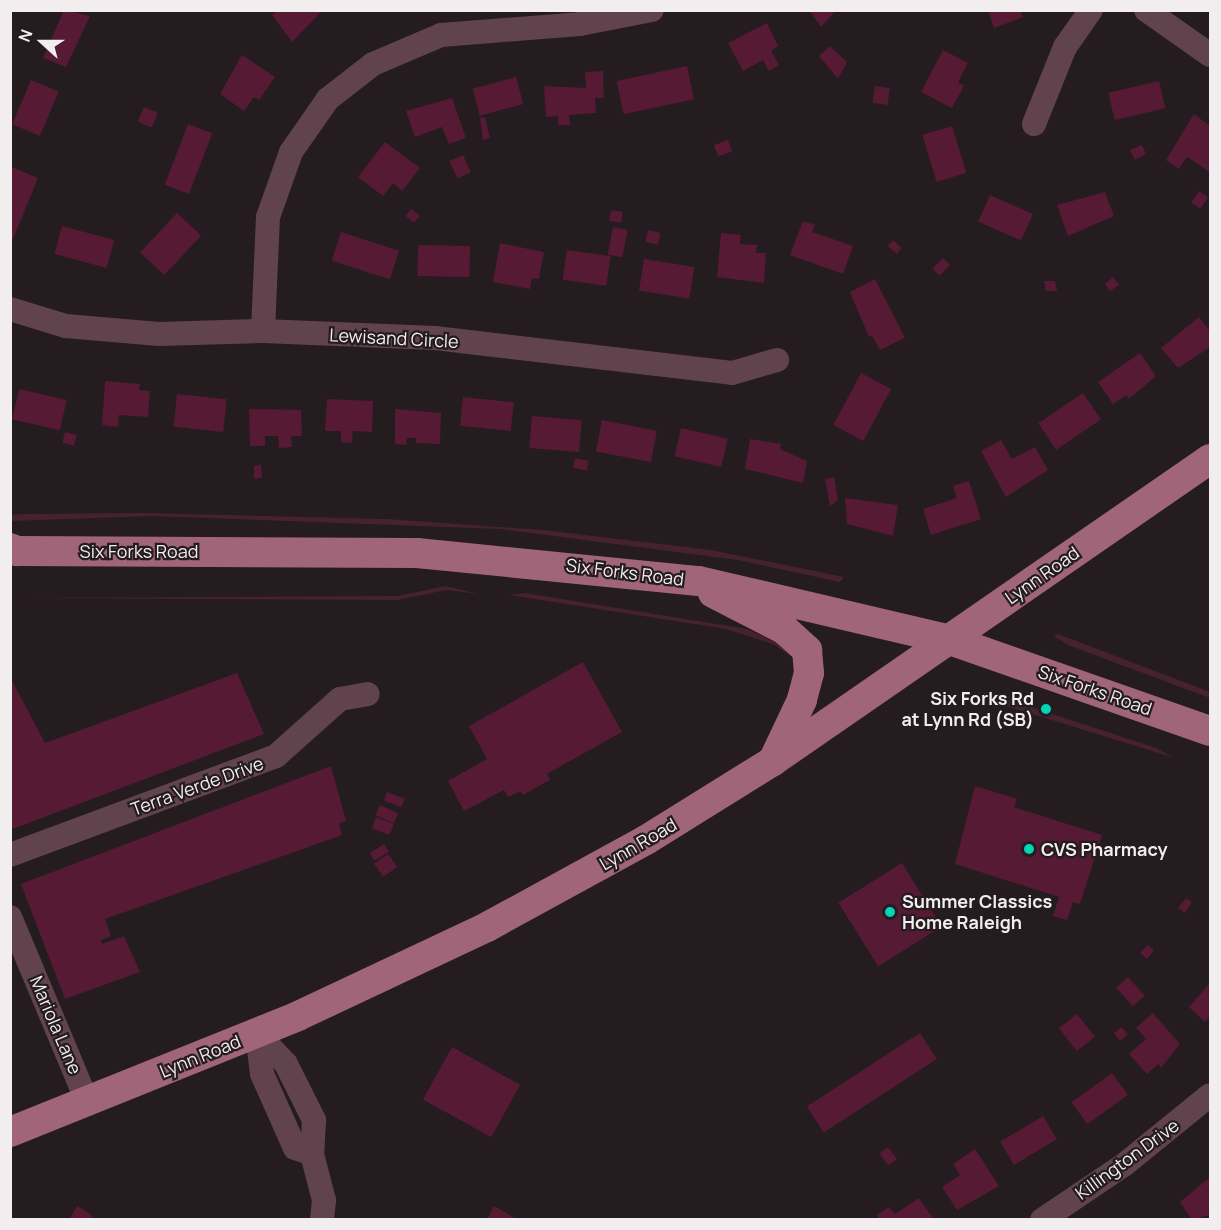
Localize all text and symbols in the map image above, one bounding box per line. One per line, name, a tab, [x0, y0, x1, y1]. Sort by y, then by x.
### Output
north arrow	[12, 12, 72, 72]
text: N	[13, 26, 38, 45]
street label: Lewisand Circle	[329, 324, 459, 352]
street label: Six Forks Road	[80, 540, 198, 562]
street label: Lynn Road	[1001, 542, 1083, 608]
street label: Six Forks Road	[565, 554, 685, 590]
street label: Six Forks Road	[1035, 660, 1155, 720]
place label: Six Forks Rd at Lynn Rd (SB)	[901, 688, 1034, 730]
marker: Six Forks Rd at Lynn Rd (SB)	[1039, 702, 1053, 716]
street label: Terra Verde Drive	[128, 752, 266, 820]
street label: Lynn Road	[596, 813, 680, 875]
place label: CVS Pharmacy	[1041, 838, 1167, 860]
marker: CVS Pharmacy	[1022, 842, 1036, 856]
place label: Summer Classics Home Raleigh	[902, 891, 1052, 934]
marker: Summer Classics Home Raleigh	[883, 905, 897, 919]
street label: Mariola Lane	[26, 973, 86, 1077]
street label: Lynn Road	[156, 1030, 244, 1082]
street label: Killington Drive	[1071, 1114, 1183, 1204]

